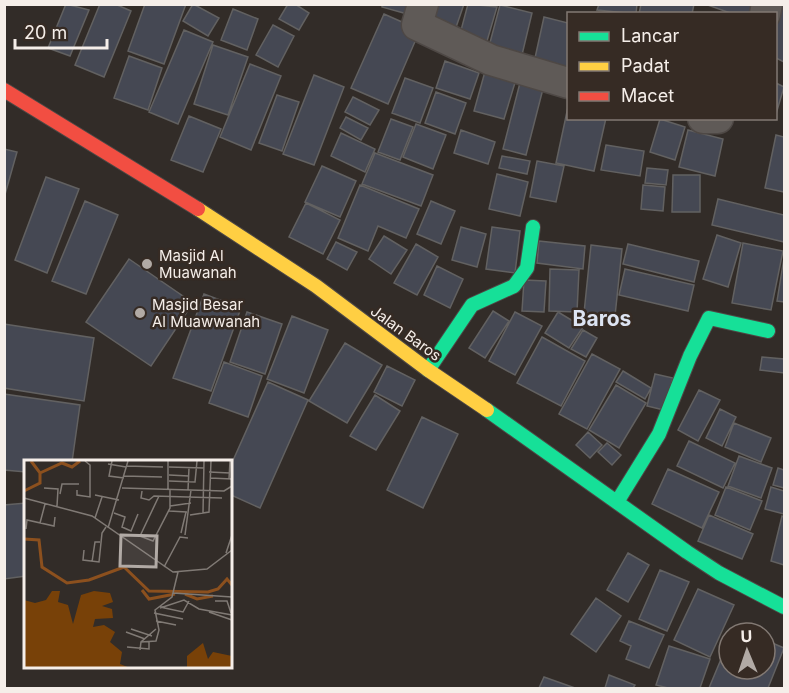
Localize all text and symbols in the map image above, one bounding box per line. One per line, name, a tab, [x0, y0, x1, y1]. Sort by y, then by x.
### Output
scale bar	[15, 12, 106, 50]
legend	[567, 12, 777, 120]
text: 20 m	[24, 22, 67, 43]
text: Lancar	[621, 25, 679, 46]
text: Padat	[621, 55, 670, 76]
text: Macet	[621, 85, 674, 106]
place label: Masjid Al Muawanah	[159, 246, 237, 282]
marker: Masjid Al Muawanah	[140, 257, 154, 271]
place label: Masjid Besar Al Muawwanah	[152, 295, 260, 331]
street label: Jalan Baros	[367, 301, 445, 365]
marker: Masjid Besar Al Muawwanah	[133, 306, 147, 320]
district label: Baros	[573, 306, 631, 331]
inset map	[24, 460, 232, 669]
north arrow	[717, 621, 777, 681]
text: U	[740, 626, 753, 646]

